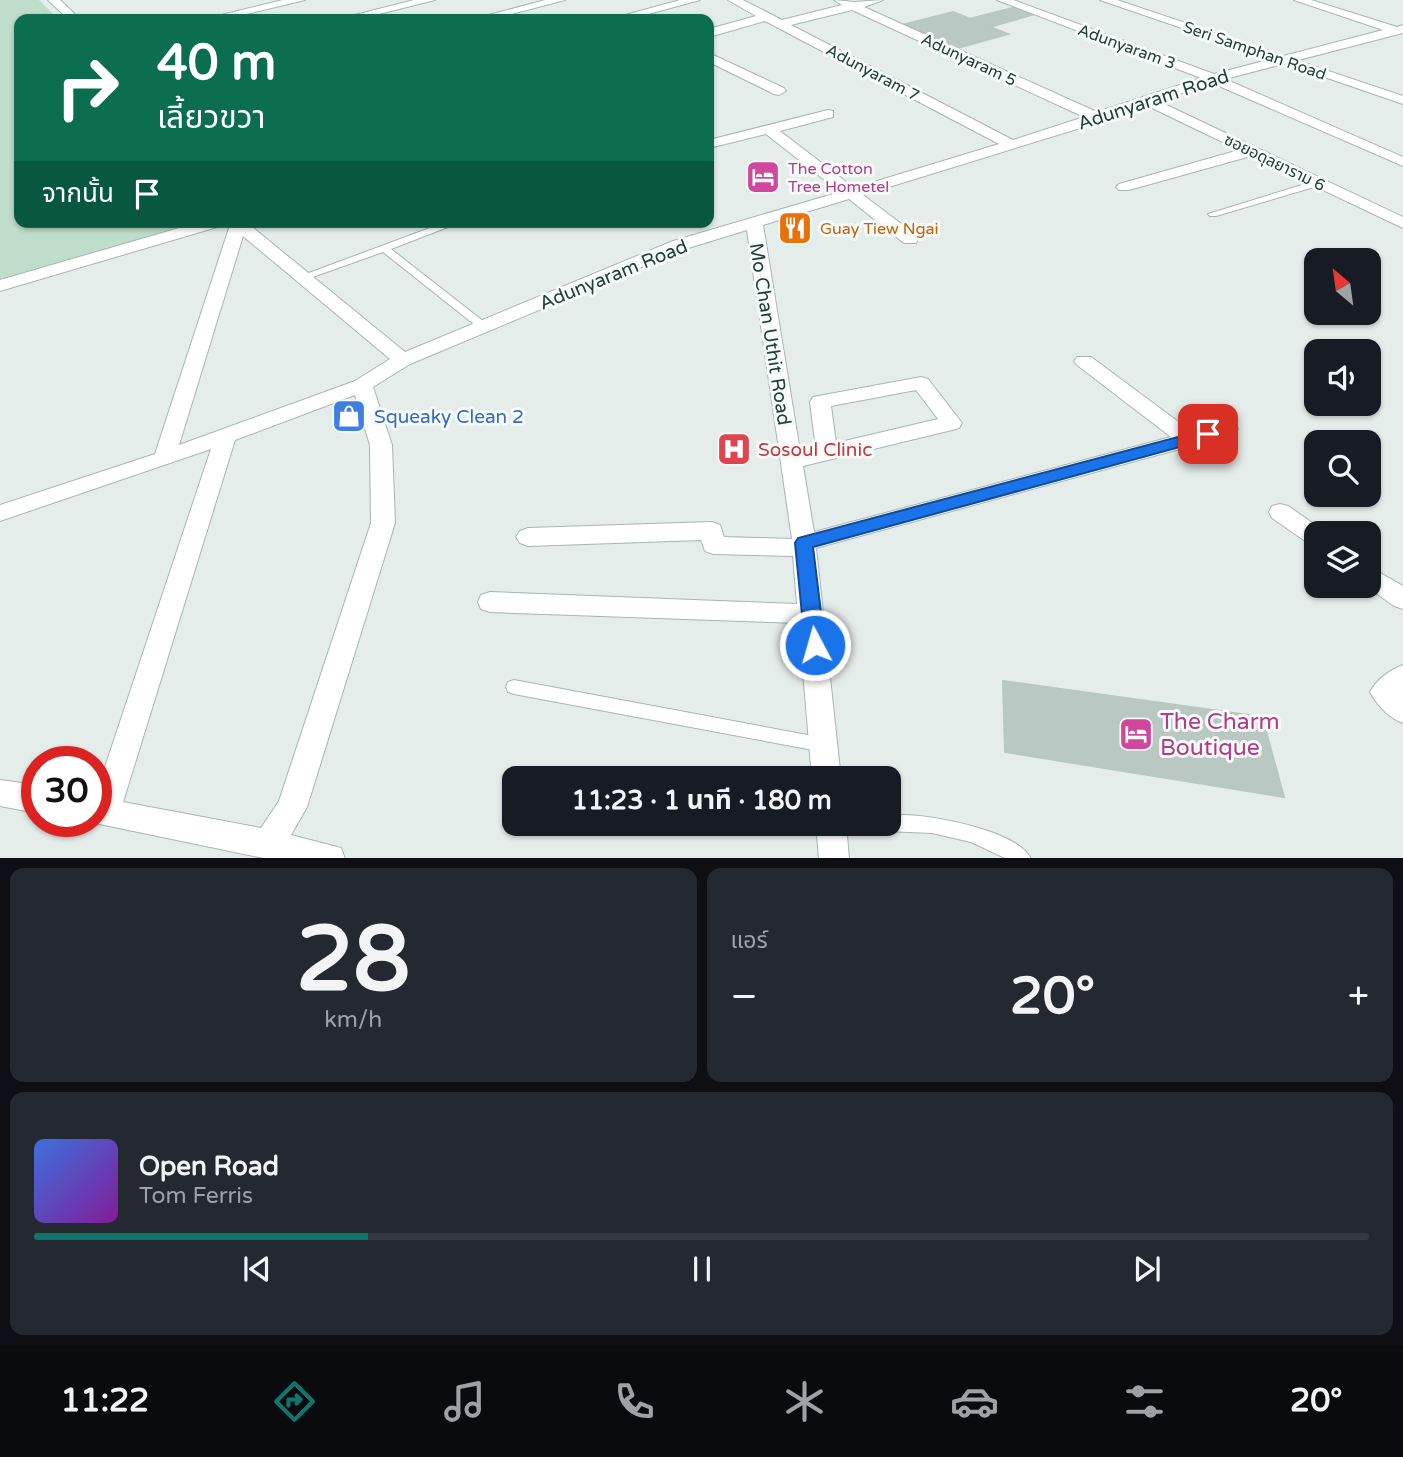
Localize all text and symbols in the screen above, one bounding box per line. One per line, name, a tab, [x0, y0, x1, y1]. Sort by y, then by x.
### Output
street label: Seri Samphan Road	[1181, 17, 1329, 85]
street label: Adunyaram 3	[1075, 20, 1178, 74]
street label: Adunyaram 5	[918, 29, 1019, 91]
text: 40 m	[157, 34, 276, 93]
street label: Adunyaram 7	[822, 40, 923, 106]
icon: right	[42, 42, 133, 133]
street label: Adunyaram Road	[1075, 65, 1232, 135]
text: เลี้ยวขวา	[157, 99, 265, 137]
street label: ซอยอดุลยาราม 6	[1221, 130, 1328, 196]
hotel icon: The Cotton Tree Hometel	[744, 158, 782, 196]
place label: The Cotton Tree Hometel	[788, 159, 889, 197]
icon: arrive	[128, 175, 166, 213]
text: จากนั้น	[42, 178, 114, 209]
restaurant icon: Guay Tiew Ngai	[776, 209, 814, 247]
place label: Guay Tiew Ngai	[820, 219, 939, 239]
street label: Adunyaram Road	[536, 235, 691, 315]
street label: Mo Chan Uthit Road	[745, 241, 795, 427]
north arrow	[1304, 248, 1381, 326]
map controls	[1304, 248, 1381, 598]
button: sound	[1304, 339, 1381, 416]
shop icon: Squeaky Clean 2	[330, 397, 368, 435]
pin	[1178, 404, 1238, 464]
place label: Squeaky Clean 2	[374, 406, 524, 428]
icon: arrive	[1189, 415, 1227, 453]
hospital icon: Sosoul Clinic	[715, 430, 753, 468]
button: search	[1304, 430, 1381, 507]
place label: Sosoul Clinic	[758, 439, 872, 461]
button: layers	[1304, 521, 1381, 598]
position arrow	[778, 608, 852, 682]
place label: The Charm Boutique	[1160, 708, 1280, 762]
hotel icon: The Charm Boutique	[1117, 715, 1155, 753]
speed limit sign: 30	[21, 746, 112, 837]
text: 11:23 · 1 นาที · 180 m	[571, 785, 832, 816]
text: 28	[296, 905, 410, 1015]
text: แอร์	[731, 927, 768, 955]
text: 20°	[1010, 965, 1095, 1028]
text: −	[731, 974, 758, 1020]
text: +	[1348, 974, 1369, 1020]
text: km/h	[324, 1006, 382, 1034]
text: Open Road	[139, 1151, 279, 1182]
text: Tom Ferris	[139, 1182, 253, 1210]
icon: previous	[238, 1250, 276, 1288]
icon: pause	[683, 1250, 721, 1288]
icon: next	[1128, 1250, 1166, 1288]
icon: directions	[270, 1377, 319, 1426]
icon: music	[440, 1377, 489, 1426]
icon: phone	[610, 1377, 659, 1426]
icon: climate	[780, 1377, 829, 1426]
icon: car	[950, 1377, 999, 1426]
icon: filters	[1120, 1377, 1169, 1426]
text: 11:22	[60, 1382, 149, 1420]
text: 20°	[1290, 1382, 1342, 1420]

